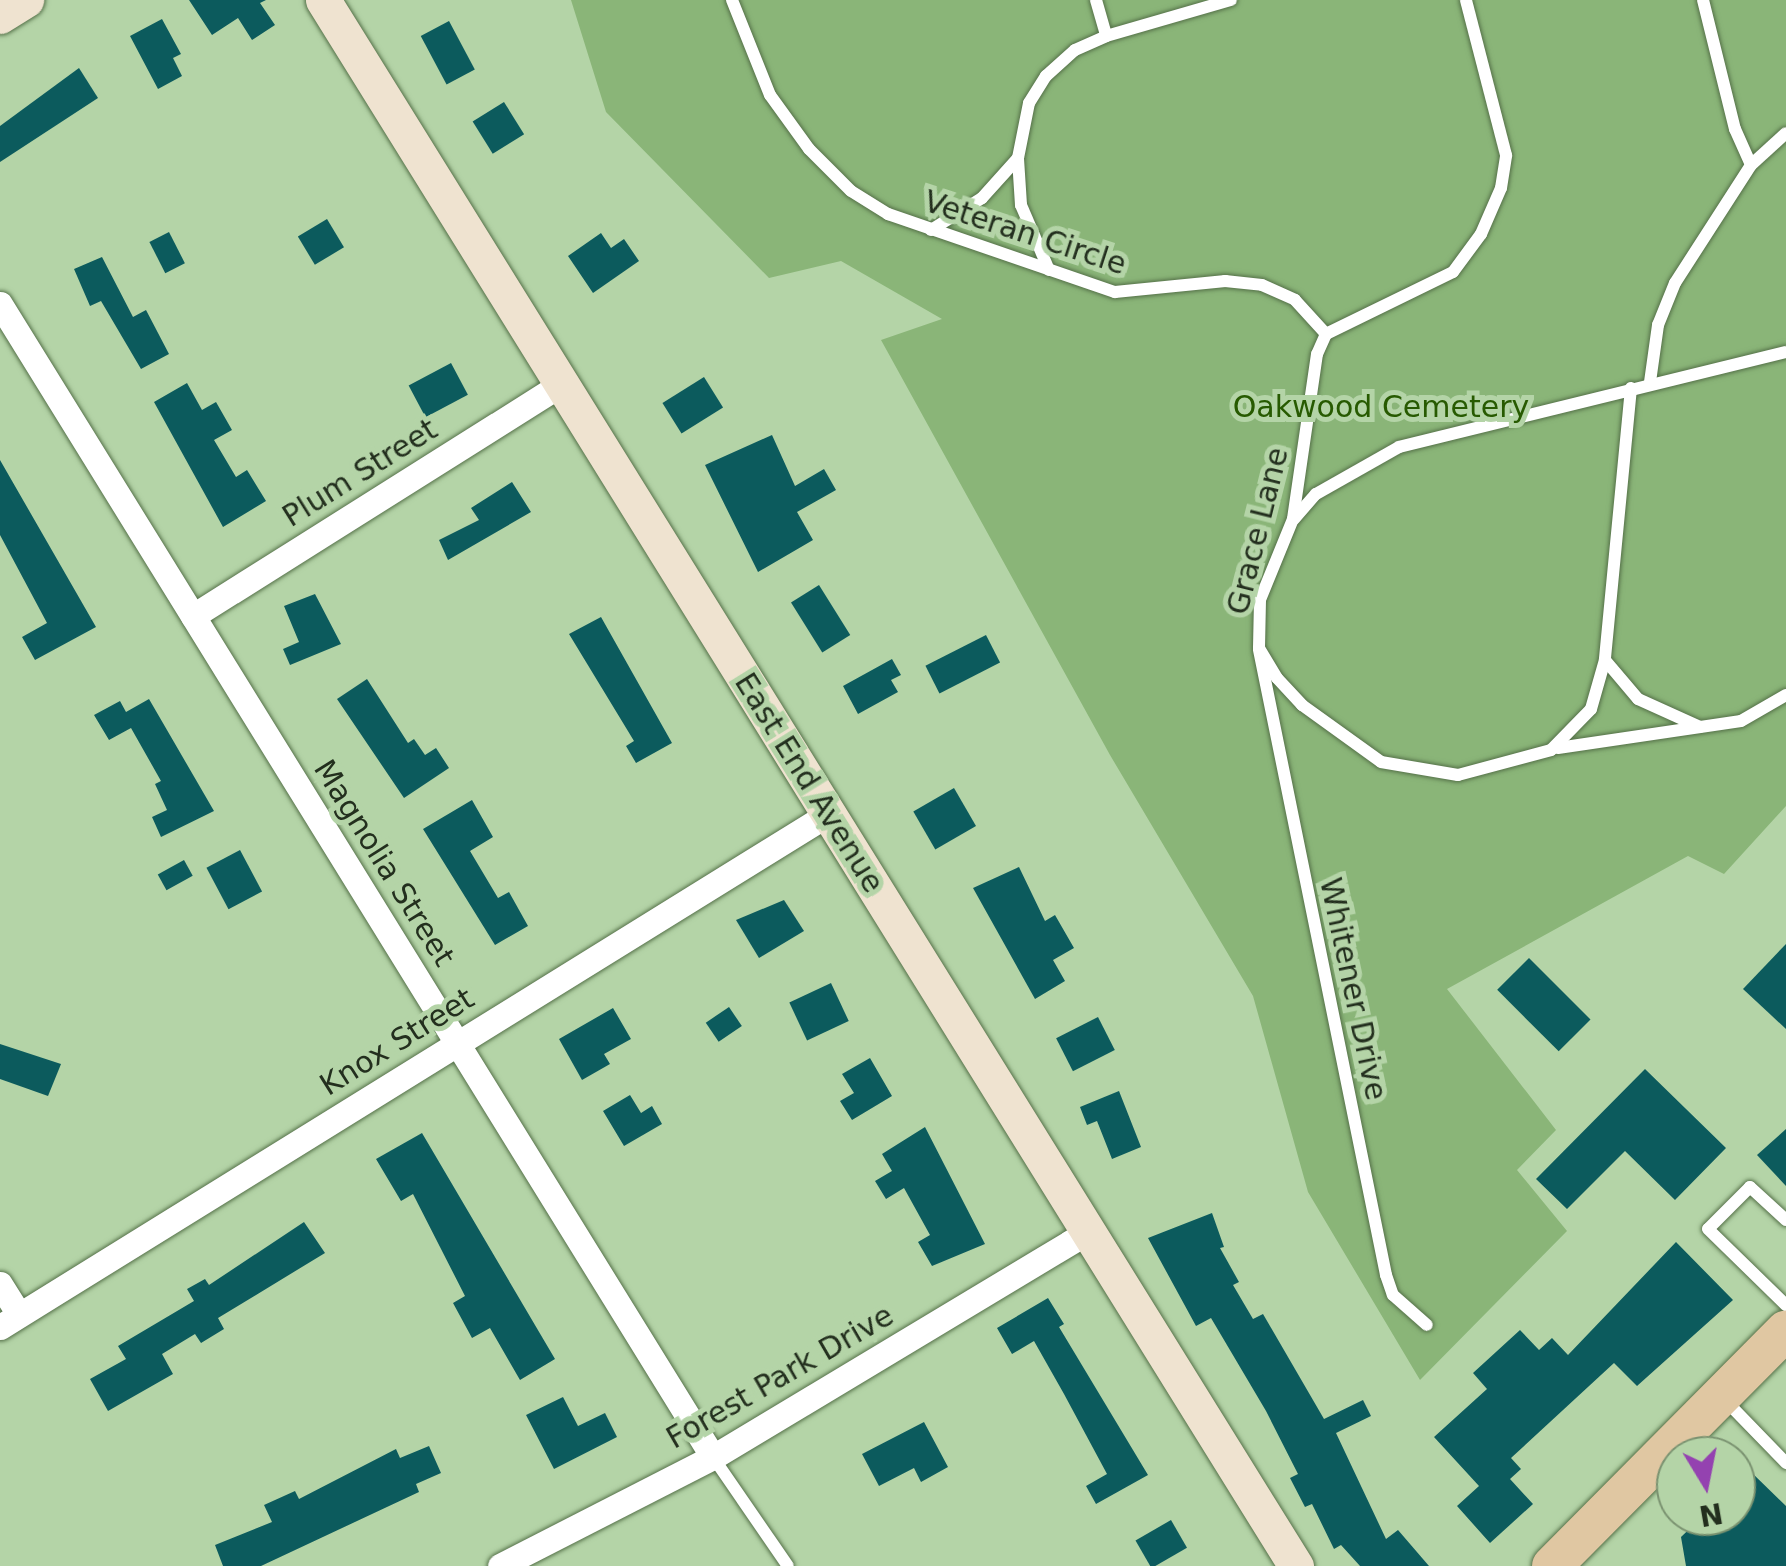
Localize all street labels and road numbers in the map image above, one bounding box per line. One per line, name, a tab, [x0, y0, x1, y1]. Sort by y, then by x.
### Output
street label: Veteran Circle	[919, 183, 1131, 283]
street label: Plum Street	[276, 411, 444, 535]
street label: Grace Lane	[1220, 444, 1296, 618]
street label: East End Avenue	[727, 666, 891, 900]
street label: Magnolia Street	[306, 753, 462, 973]
street label: Whitener Drive	[1312, 874, 1394, 1104]
street label: Knox Street	[313, 980, 481, 1104]
street label: Forest Park Drive	[660, 1297, 900, 1457]

